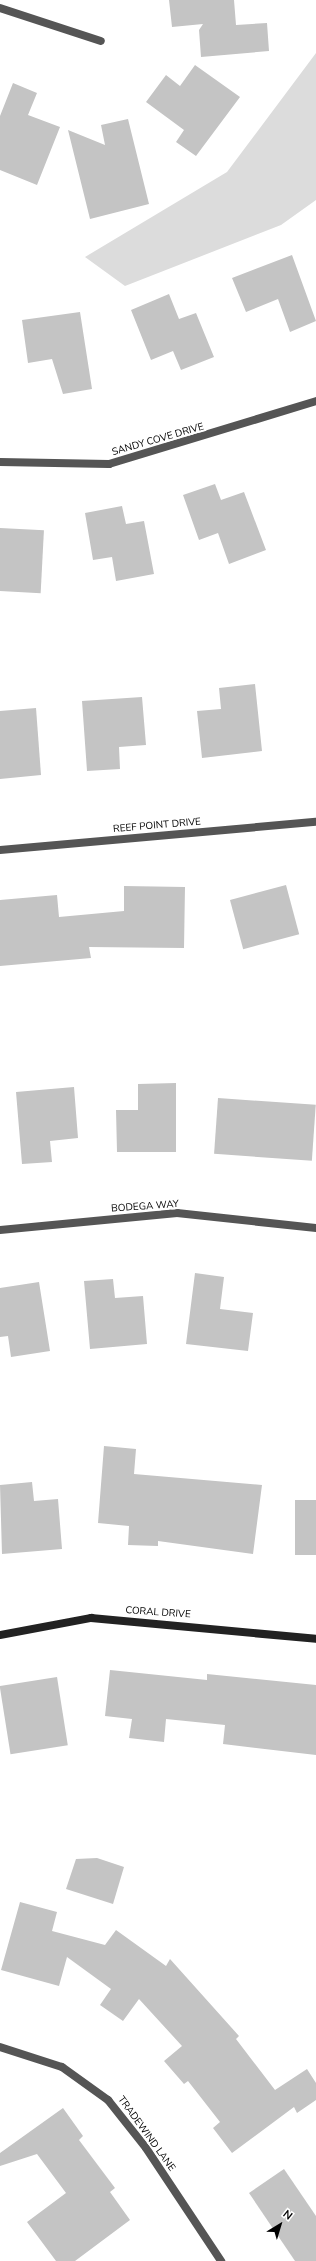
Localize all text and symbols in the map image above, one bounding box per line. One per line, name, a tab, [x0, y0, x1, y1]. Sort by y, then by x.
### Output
street label: SANDY COVE DRIVE	[111, 421, 205, 459]
street label: REEF POINT DRIVE	[113, 816, 201, 836]
street label: BODEGA WAY	[111, 1199, 179, 1215]
street label: CORAL DRIVE	[125, 1605, 191, 1621]
street label: TRADEWIND LANE	[115, 2094, 177, 2174]
north arrow	[260, 2205, 300, 2245]
text: N	[280, 2207, 296, 2224]

